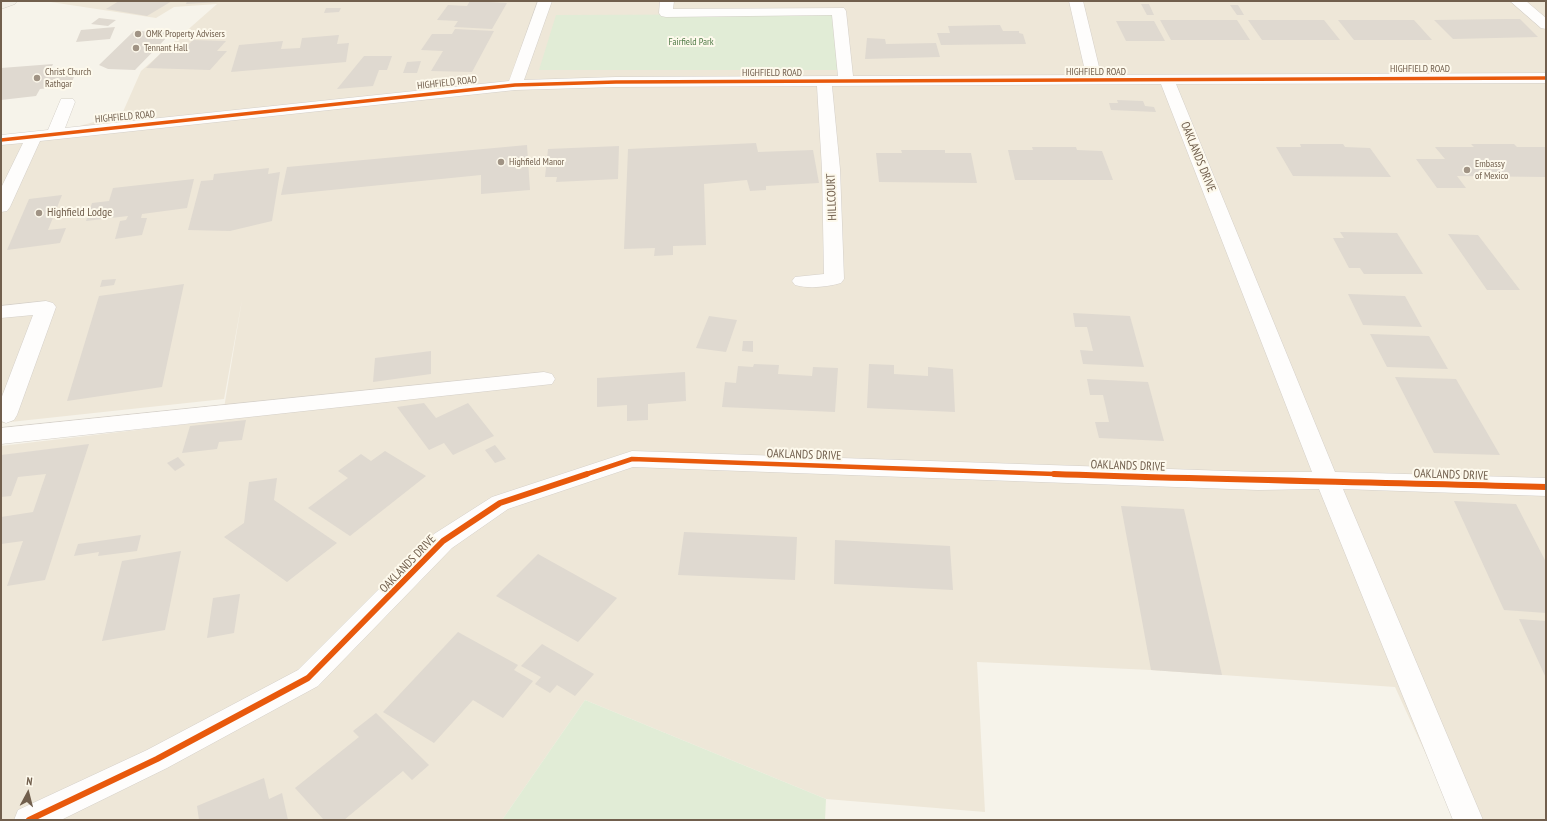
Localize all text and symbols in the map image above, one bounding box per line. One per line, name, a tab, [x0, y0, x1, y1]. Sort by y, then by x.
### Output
place label: OMK Property Advisers	[146, 28, 225, 40]
marker: OMK Property Advisers	[133, 29, 143, 39]
park label: Fairfield Park	[668, 36, 714, 48]
place label: Tennant Hall	[144, 42, 188, 54]
marker: Tennant Hall	[131, 43, 141, 53]
street label: HIGHFIELD ROAD	[1390, 63, 1450, 75]
place label: Christ Church Rathgar	[45, 66, 91, 90]
street label: HIGHFIELD ROAD	[1066, 66, 1126, 78]
street label: HIGHFIELD ROAD	[742, 67, 802, 79]
marker: Christ Church Rathgar	[32, 73, 42, 83]
street label: HIGHFIELD ROAD	[417, 74, 477, 92]
street label: HIGHFIELD ROAD	[95, 108, 155, 126]
street label: OAKLANDS DRIVE	[1177, 120, 1219, 194]
place label: Highfield Manor	[509, 156, 564, 168]
marker: Highfield Manor	[496, 157, 506, 167]
place label: Embassy of Mexico	[1475, 158, 1508, 182]
marker: Embassy of Mexico	[1462, 165, 1472, 175]
street label: HILLCOURT	[824, 173, 840, 221]
place label: Highfield Lodge	[47, 206, 112, 220]
marker: Highfield Lodge	[34, 208, 44, 218]
street label: OAKLANDS DRIVE	[766, 447, 842, 463]
street label: OAKLANDS DRIVE	[1090, 458, 1166, 474]
street label: OAKLANDS DRIVE	[1413, 467, 1489, 483]
street label: OAKLANDS DRIVE	[377, 532, 439, 596]
north arrow	[8, 773, 48, 813]
text: N	[26, 774, 33, 788]

